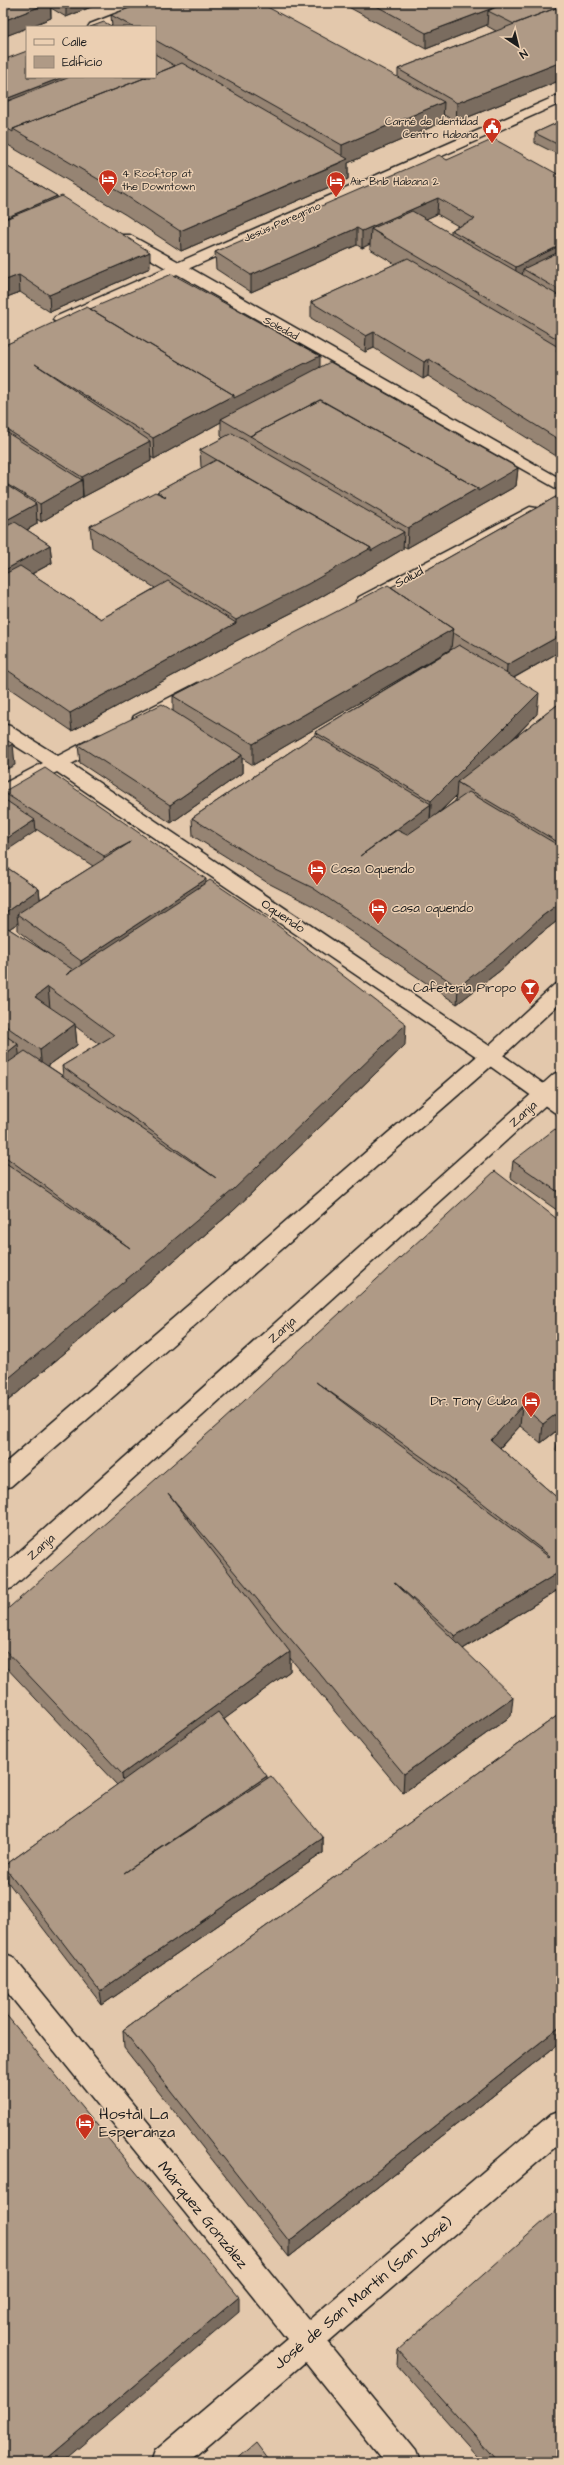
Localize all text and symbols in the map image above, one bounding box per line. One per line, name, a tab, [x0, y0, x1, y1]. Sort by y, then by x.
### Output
legend	[26, 26, 156, 78]
north arrow	[498, 26, 538, 66]
text: Calle	[62, 34, 87, 51]
text: N	[516, 46, 531, 62]
text: Edificio	[62, 54, 102, 71]
place label: Carné de Identidad Centro Habana	[385, 114, 478, 142]
public building icon: Carné de Identidad Centro Habana	[481, 116, 503, 144]
place label: 4 Rooftop at the Downtown	[122, 166, 195, 194]
hotel icon: 4 Rooftop at the Downtown	[97, 168, 119, 196]
hotel icon: Air Bnb Habana 2	[325, 170, 347, 198]
place label: Air Bnb Habana 2	[350, 174, 440, 189]
street label: Jesús Peregrino	[241, 198, 324, 247]
street label: Soledad	[261, 312, 301, 344]
street label: Salud	[391, 562, 427, 592]
hotel icon: Casa Oquendo	[306, 858, 328, 886]
place label: Casa Oquendo	[331, 860, 415, 878]
street label: Oquendo	[257, 895, 309, 938]
hotel icon: casa oquendo	[367, 897, 389, 925]
place label: casa oquendo	[392, 899, 474, 917]
bar icon: Cafeteria Piropo	[519, 977, 541, 1005]
place label: Cafeteria Piropo	[413, 979, 517, 997]
street label: Zanja	[505, 1096, 541, 1131]
street label: Zanja	[264, 1312, 300, 1347]
hotel icon: Dr. Tony Cuba	[520, 1390, 542, 1418]
place label: Dr. Tony Cuba	[430, 1392, 517, 1411]
street label: Zanja	[23, 1529, 59, 1564]
place label: Hostal La Esperanza	[99, 2103, 175, 2143]
hotel icon: Hostal La Esperanza	[74, 2112, 96, 2140]
street label: Márquez González	[153, 2156, 253, 2274]
street label: José de San Martín (San José)	[269, 2211, 458, 2375]

